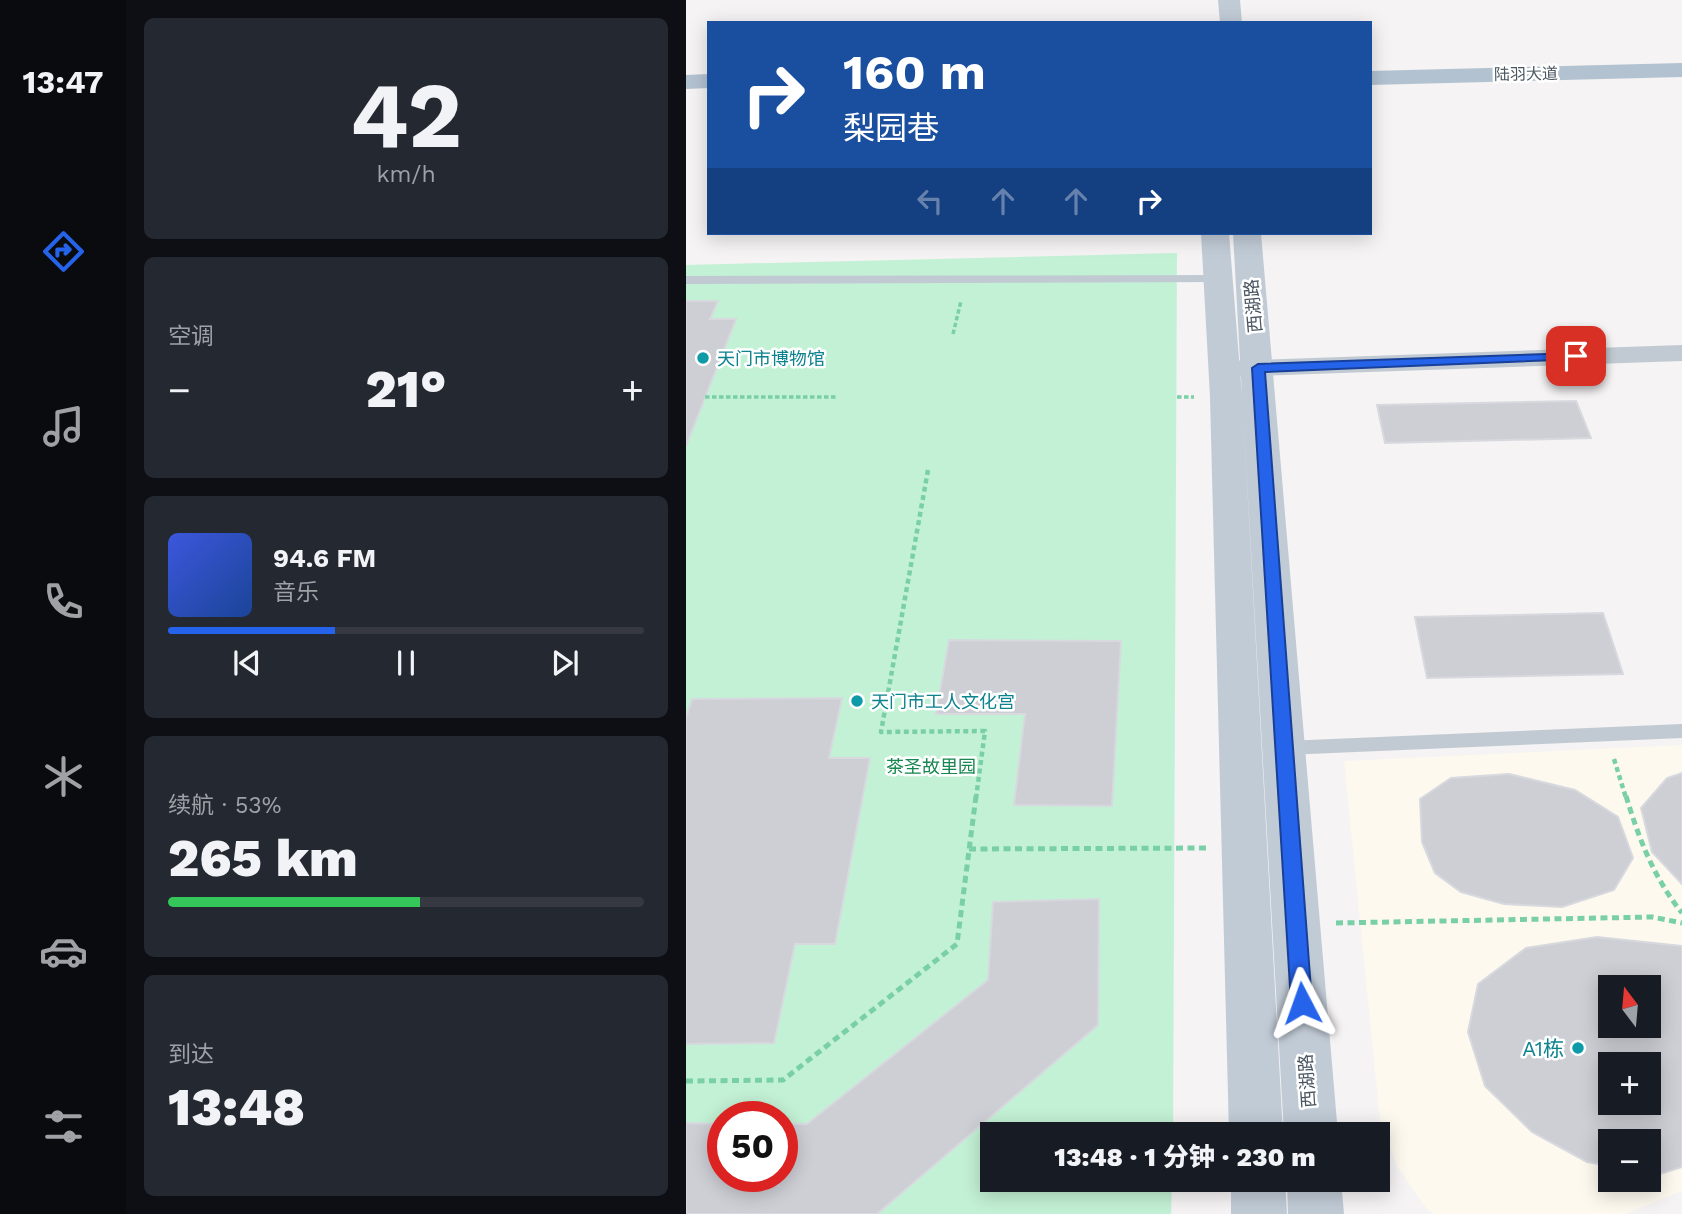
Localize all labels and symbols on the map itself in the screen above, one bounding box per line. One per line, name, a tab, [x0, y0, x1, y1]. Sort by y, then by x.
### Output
street label: 陆羽大道	[1494, 64, 1558, 84]
street label: 西湖路	[1240, 278, 1266, 334]
pin	[1546, 326, 1606, 386]
place label: 天门市博物馆	[717, 348, 825, 369]
marker: 天门市博物馆	[695, 350, 711, 366]
place label: 天门市工人文化宫	[871, 691, 1015, 712]
marker: 天门市工人文化宫	[849, 693, 865, 709]
park label: 茶圣故里园	[886, 756, 976, 777]
position arrow	[1265, 966, 1339, 1040]
north arrow	[1598, 975, 1661, 1038]
place label: A1栋	[1522, 1036, 1564, 1061]
marker: A1栋	[1570, 1040, 1586, 1056]
street label: 西湖路	[1295, 1053, 1319, 1109]
speed limit sign: 50	[707, 1101, 798, 1192]

